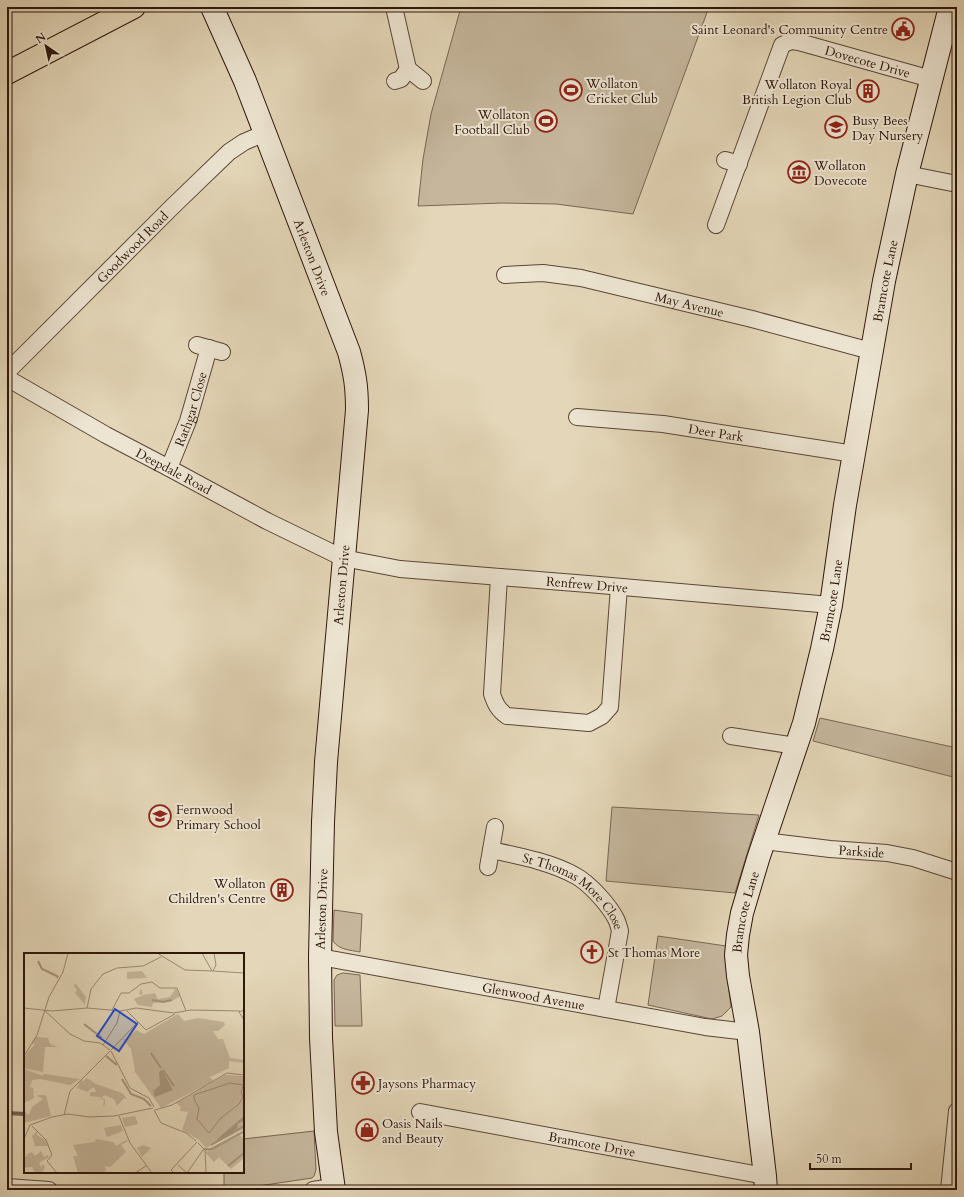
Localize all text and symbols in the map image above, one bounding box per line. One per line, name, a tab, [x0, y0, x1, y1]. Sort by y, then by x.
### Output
public building icon: Saint Leonard's Community Centre	[890, 16, 916, 42]
place label: Saint Leonard's Community Centre	[691, 21, 888, 39]
north arrow	[26, 26, 66, 66]
text: N	[33, 29, 49, 47]
street label: Dovecote Drive	[823, 42, 912, 83]
place label: Wollaton Cricket Club	[585, 75, 658, 108]
place label: Wollaton Royal British Legion Club	[742, 76, 853, 109]
sports icon: Wollaton Cricket Club	[558, 77, 584, 103]
building icon: Wollaton Royal British Legion Club	[855, 78, 881, 104]
place label: Wollaton Football Club	[454, 106, 531, 139]
sports icon: Wollaton Football Club	[533, 108, 559, 134]
place label: Busy Bees Day Nursery	[852, 112, 923, 145]
school or university icon: Busy Bees Day Nursery	[823, 114, 849, 140]
place label: Wollaton Dovecote	[813, 157, 867, 190]
museum icon: Wollaton Dovecote	[786, 159, 812, 185]
street label: Goodwood Road	[93, 208, 173, 287]
street label: Arleston Drive	[289, 217, 335, 299]
street label: Bramcote Lane	[869, 238, 903, 324]
street label: May Avenue	[653, 288, 726, 322]
street label: Rathgar Close	[171, 370, 212, 449]
street label: Deer Park	[687, 420, 745, 447]
street label: Deepdale Road	[133, 444, 214, 499]
street label: Arleston Drive	[329, 544, 354, 626]
street label: Bramcote Lane	[816, 558, 847, 643]
street label: Renfrew Drive	[545, 573, 629, 597]
place label: Fernwood Primary School	[176, 801, 261, 834]
school or university icon: Fernwood Primary School	[147, 803, 173, 829]
street label: Parkside	[838, 842, 885, 863]
street label: St Thomas More Close	[521, 849, 627, 932]
street label: Arleston Drive	[312, 868, 332, 950]
street label: Bramcote Lane	[728, 869, 764, 954]
place label: Wollaton Children's Centre	[168, 875, 267, 908]
building icon: Wollaton Children's Centre	[269, 877, 295, 903]
church icon: St Thomas More	[579, 939, 605, 965]
place label: St Thomas More	[608, 944, 700, 962]
inset map	[24, 953, 244, 1173]
street label: Glenwood Avenue	[481, 979, 586, 1015]
pharmacy icon: Jaysons Pharmacy	[350, 1070, 376, 1096]
place label: Jaysons Pharmacy	[376, 1075, 476, 1093]
place label: Oasis Nails and Beauty	[382, 1115, 444, 1148]
shop icon: Oasis Nails and Beauty	[354, 1117, 380, 1143]
street label: Bramcote Drive	[547, 1128, 637, 1162]
scale bar	[810, 1145, 911, 1171]
text: 50 m	[816, 1151, 843, 1167]

